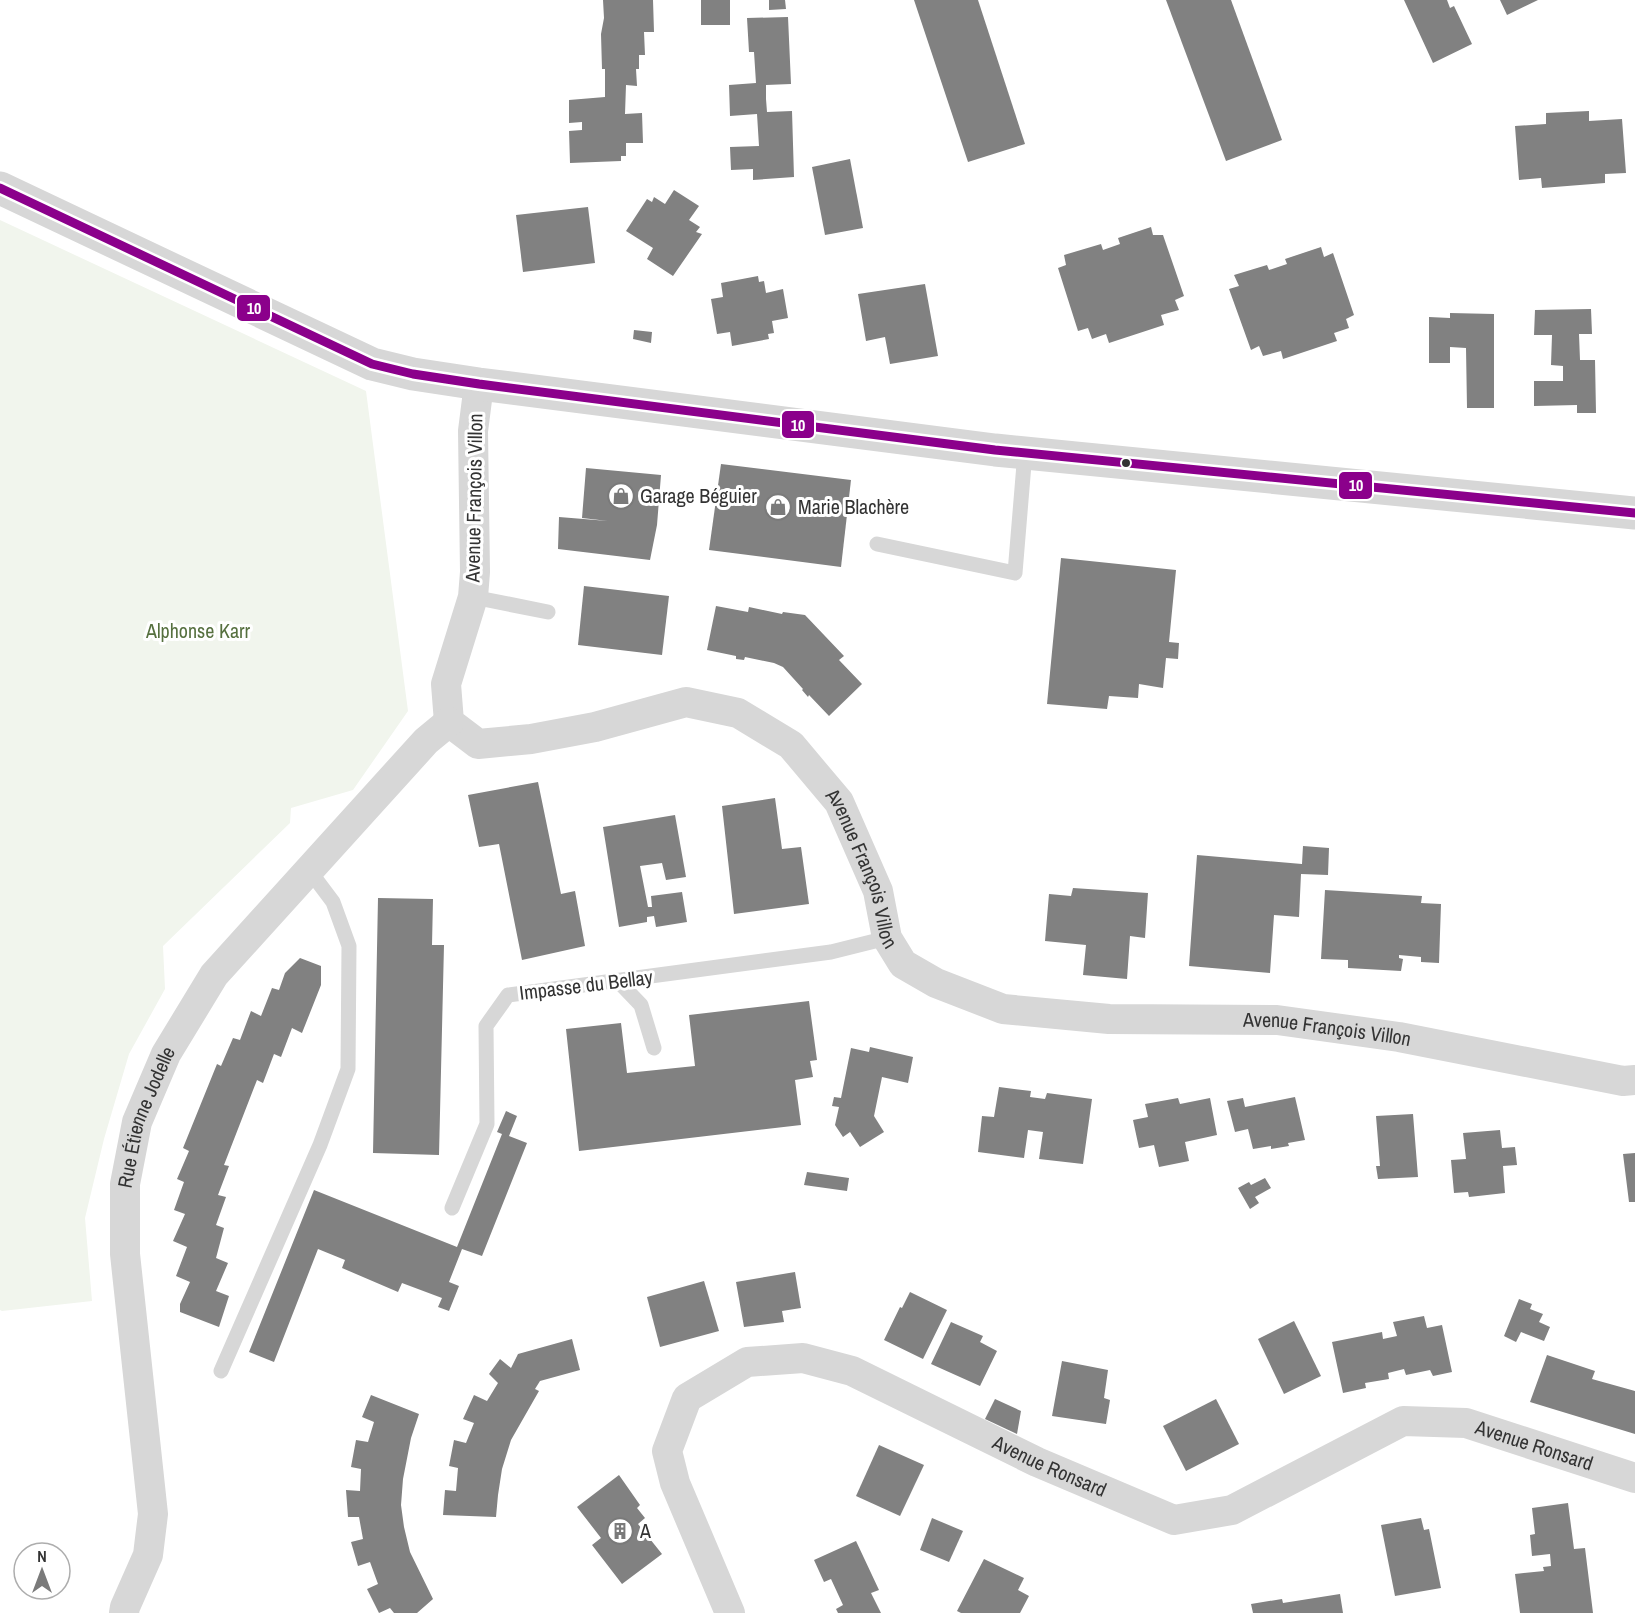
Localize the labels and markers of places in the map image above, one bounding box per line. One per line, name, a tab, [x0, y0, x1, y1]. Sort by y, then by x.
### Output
unlabelled marker	[1120, 457, 1132, 469]
shop icon: Garage Béguier	[606, 481, 636, 511]
place label: Garage Béguier	[640, 482, 757, 509]
shop icon: Marie Blachère	[763, 492, 793, 522]
place label: Marie Blachère	[798, 493, 909, 520]
building icon: A	[605, 1516, 635, 1546]
place label: A	[639, 1517, 651, 1544]

